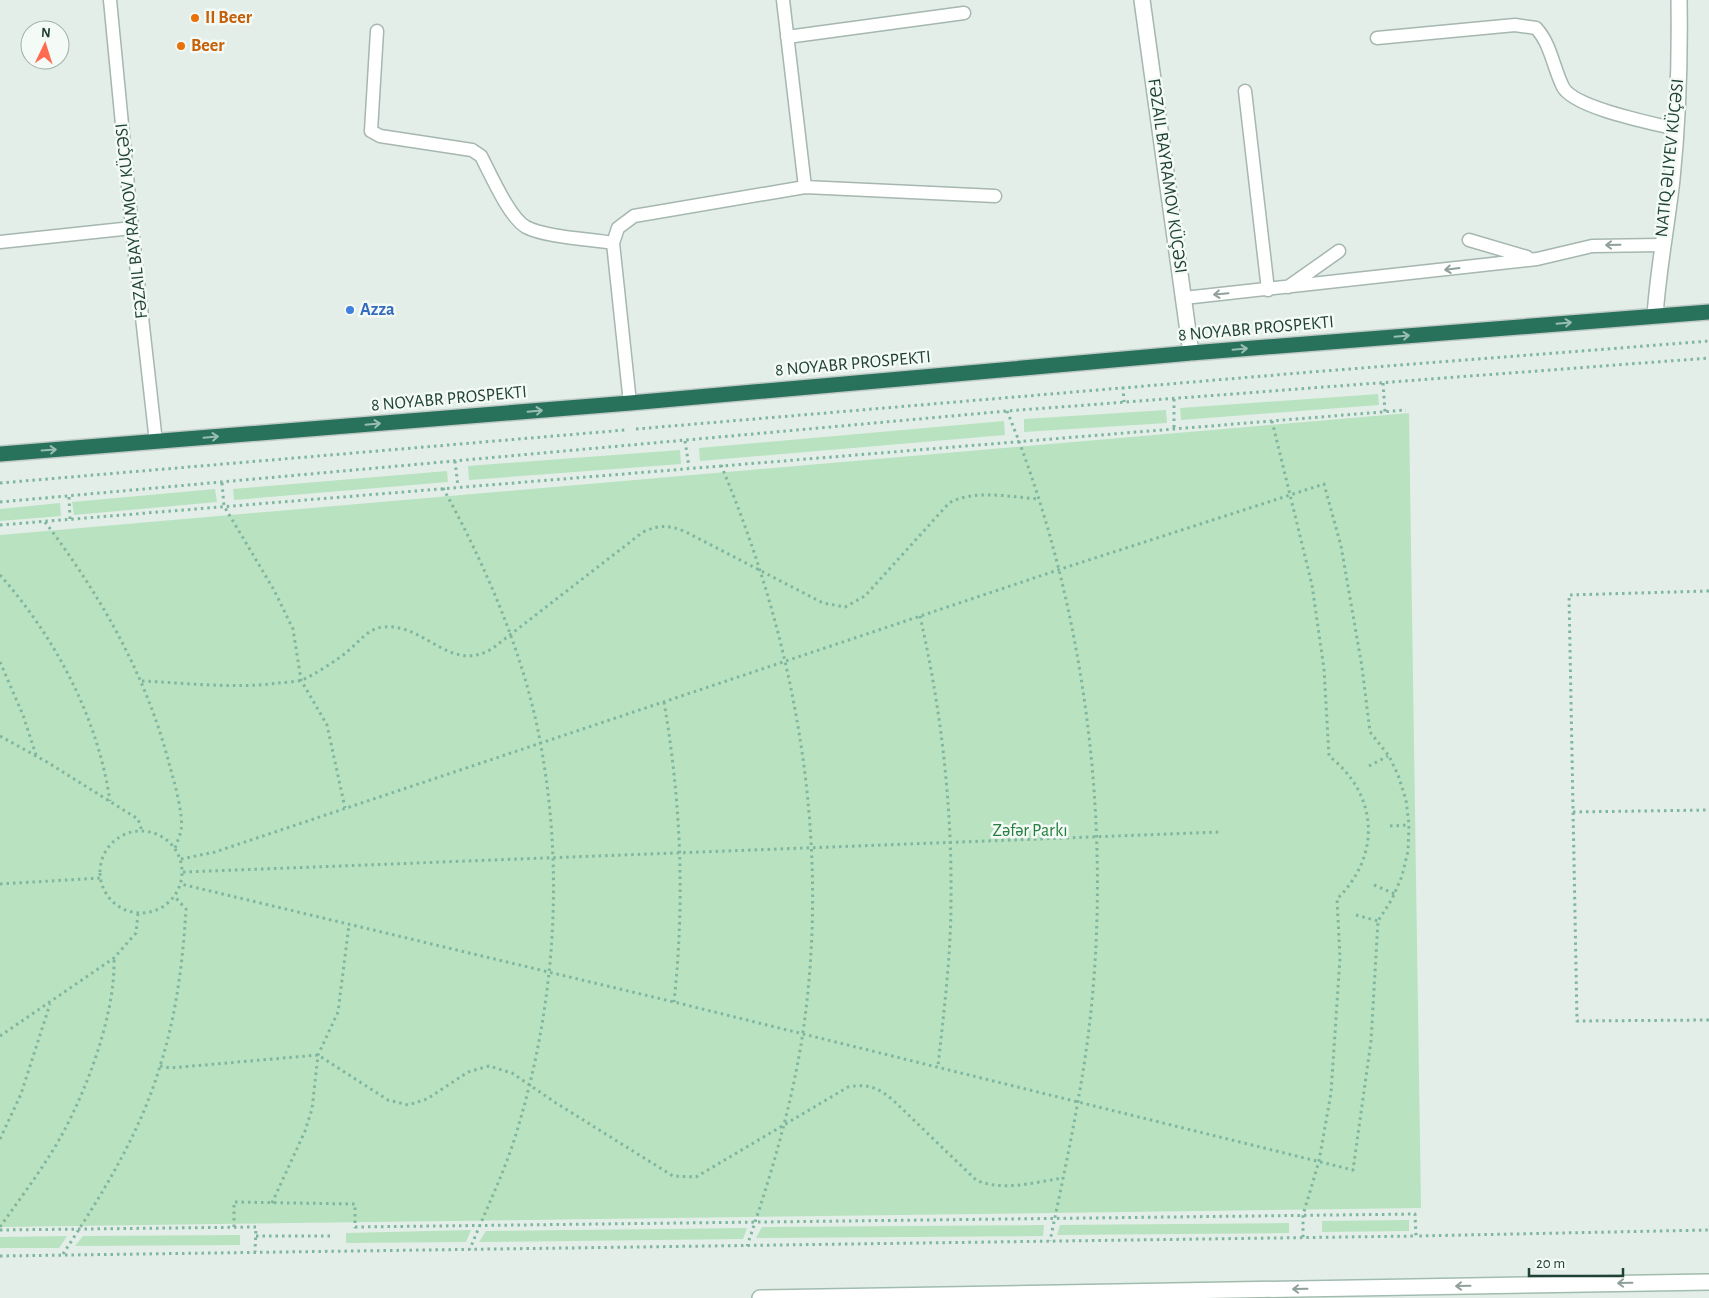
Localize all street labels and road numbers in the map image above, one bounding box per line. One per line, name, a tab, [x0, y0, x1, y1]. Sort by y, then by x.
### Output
street label: FƏZAIL BAYRAMOV KÜÇƏSI	[1144, 77, 1192, 275]
street label: NATIQ ƏLIYEV KÜÇƏSI	[1651, 78, 1687, 238]
street label: FƏZAIL BAYRAMOV KÜÇƏSI	[111, 122, 151, 320]
street label: 8 NOYABR PROSPEKTI	[1177, 313, 1335, 345]
street label: 8 NOYABR PROSPEKTI	[774, 348, 932, 380]
street label: 8 NOYABR PROSPEKTI	[370, 383, 528, 415]

